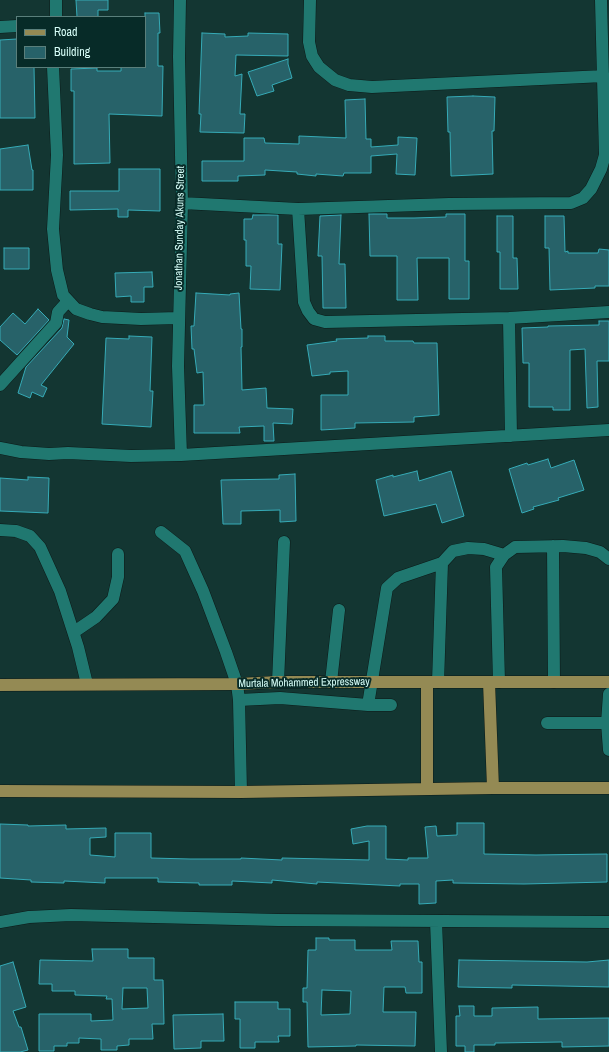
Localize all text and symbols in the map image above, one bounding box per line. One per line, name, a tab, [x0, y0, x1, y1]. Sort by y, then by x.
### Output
legend	[16, 16, 146, 68]
text: Road	[54, 24, 78, 40]
text: Building	[54, 44, 90, 60]
street label: Jonathan Sunday Akuns Street	[172, 166, 188, 290]
street label: Murtala Mohammed Expressway	[238, 675, 370, 691]

